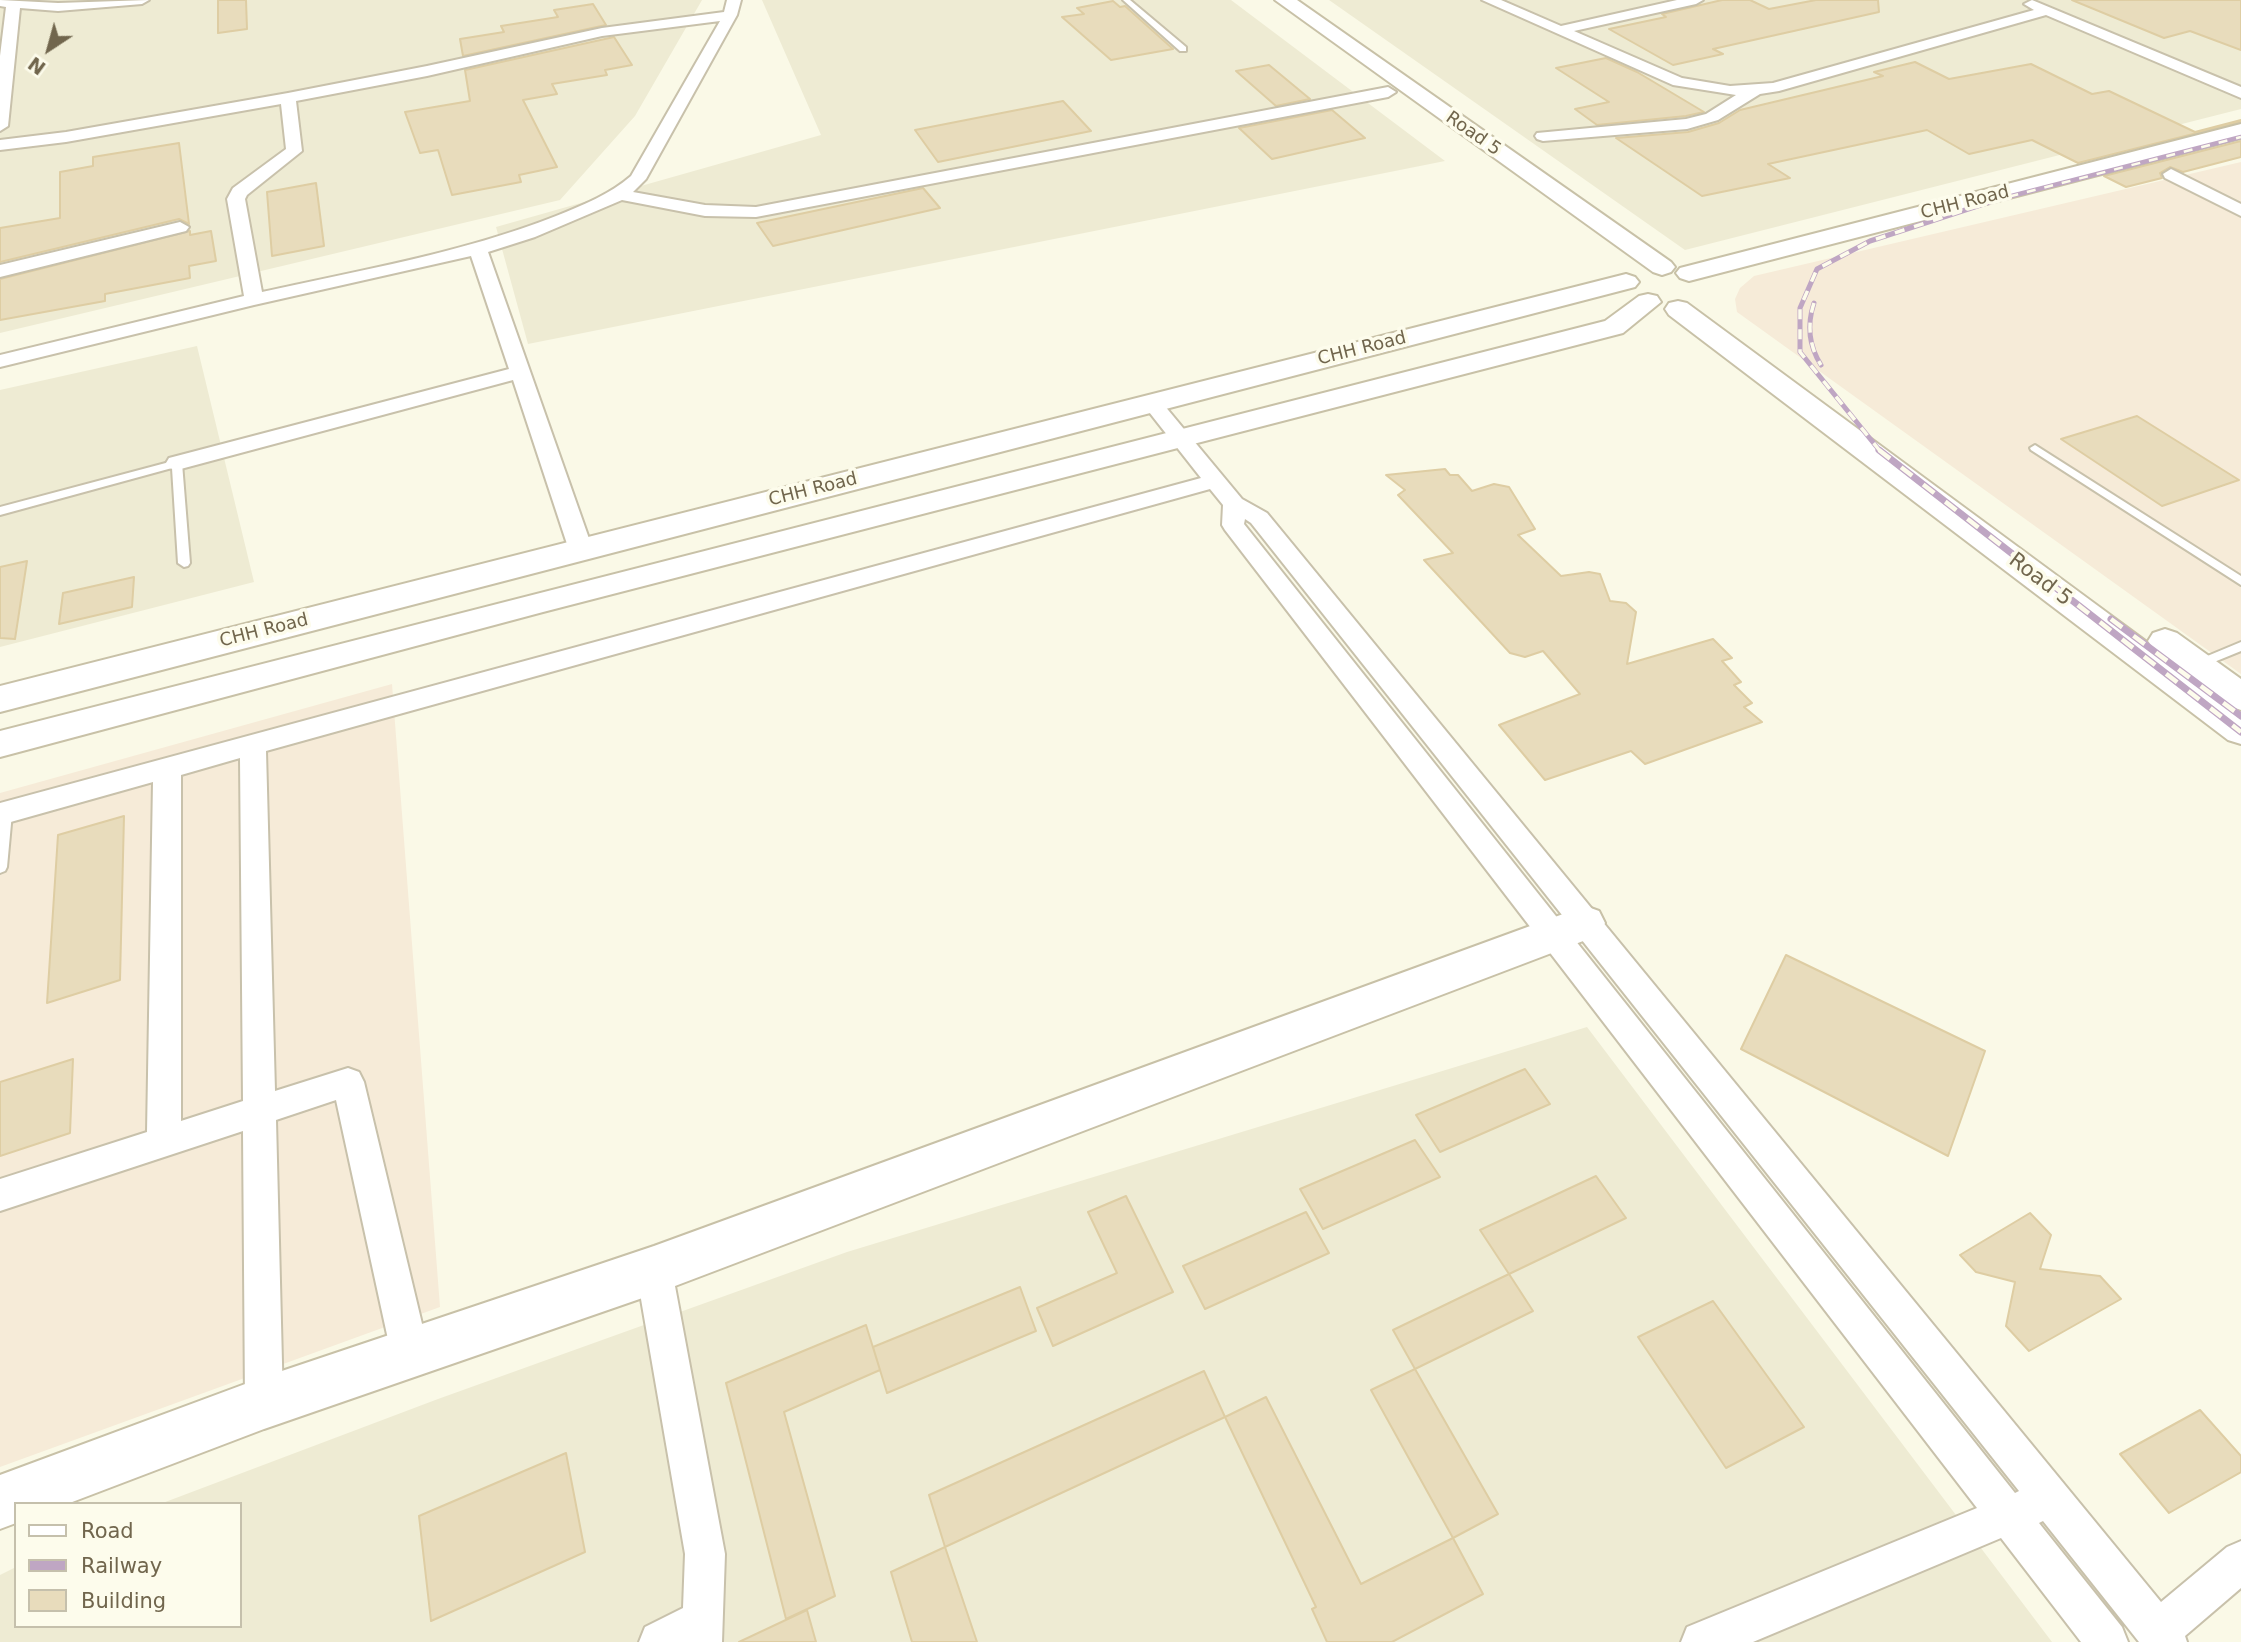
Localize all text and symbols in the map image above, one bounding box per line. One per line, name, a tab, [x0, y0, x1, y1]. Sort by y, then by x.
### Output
north arrow	[14, 14, 84, 84]
text: N	[24, 52, 50, 80]
street label: Road 5	[1441, 107, 1505, 161]
street label: CHH Road	[1918, 182, 2012, 224]
street label: CHH Road	[1315, 328, 1409, 370]
street label: CHH Road	[766, 469, 860, 511]
street label: Road 5	[2003, 548, 2077, 612]
street label: CHH Road	[217, 610, 311, 652]
legend	[14, 1502, 242, 1628]
text: Road	[81, 1519, 134, 1543]
text: Railway	[81, 1554, 162, 1578]
text: Building	[81, 1589, 166, 1613]

